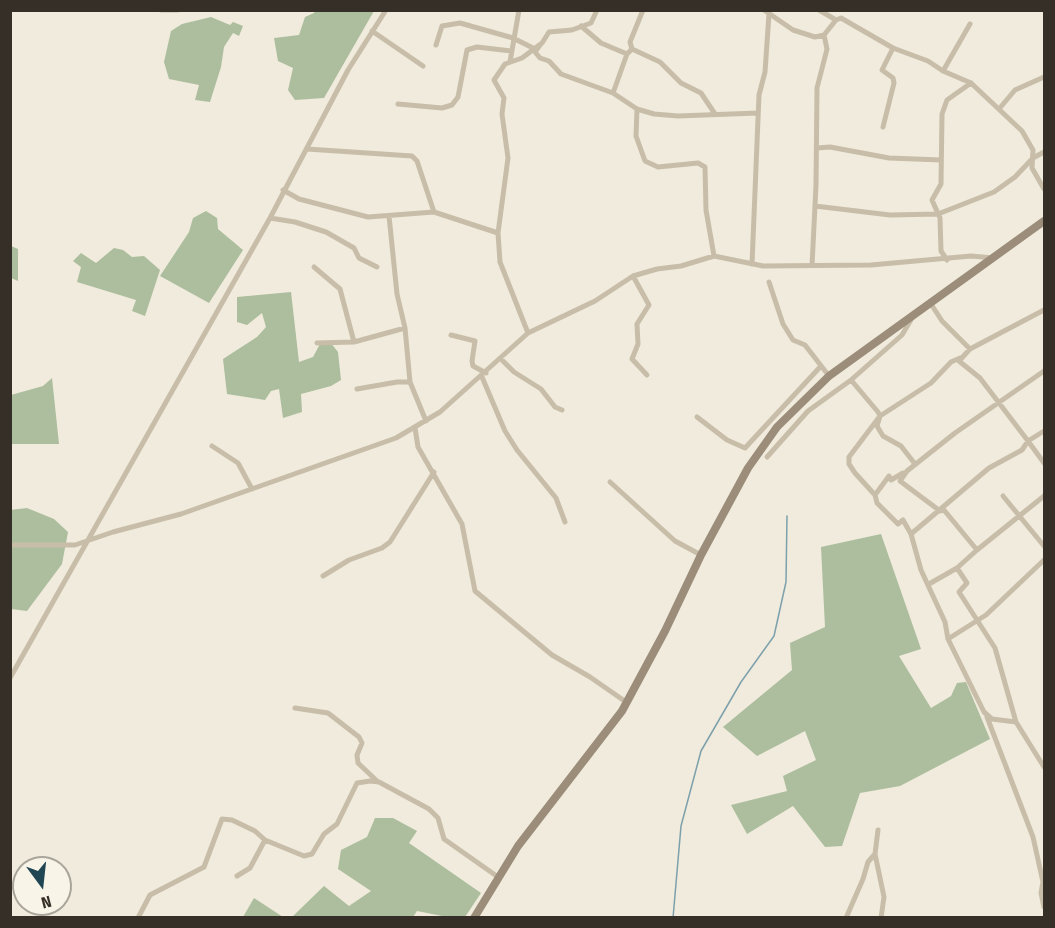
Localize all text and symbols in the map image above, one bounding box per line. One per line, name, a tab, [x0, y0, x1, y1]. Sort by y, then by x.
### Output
north arrow	[12, 856, 72, 916]
text: N	[39, 892, 53, 912]

